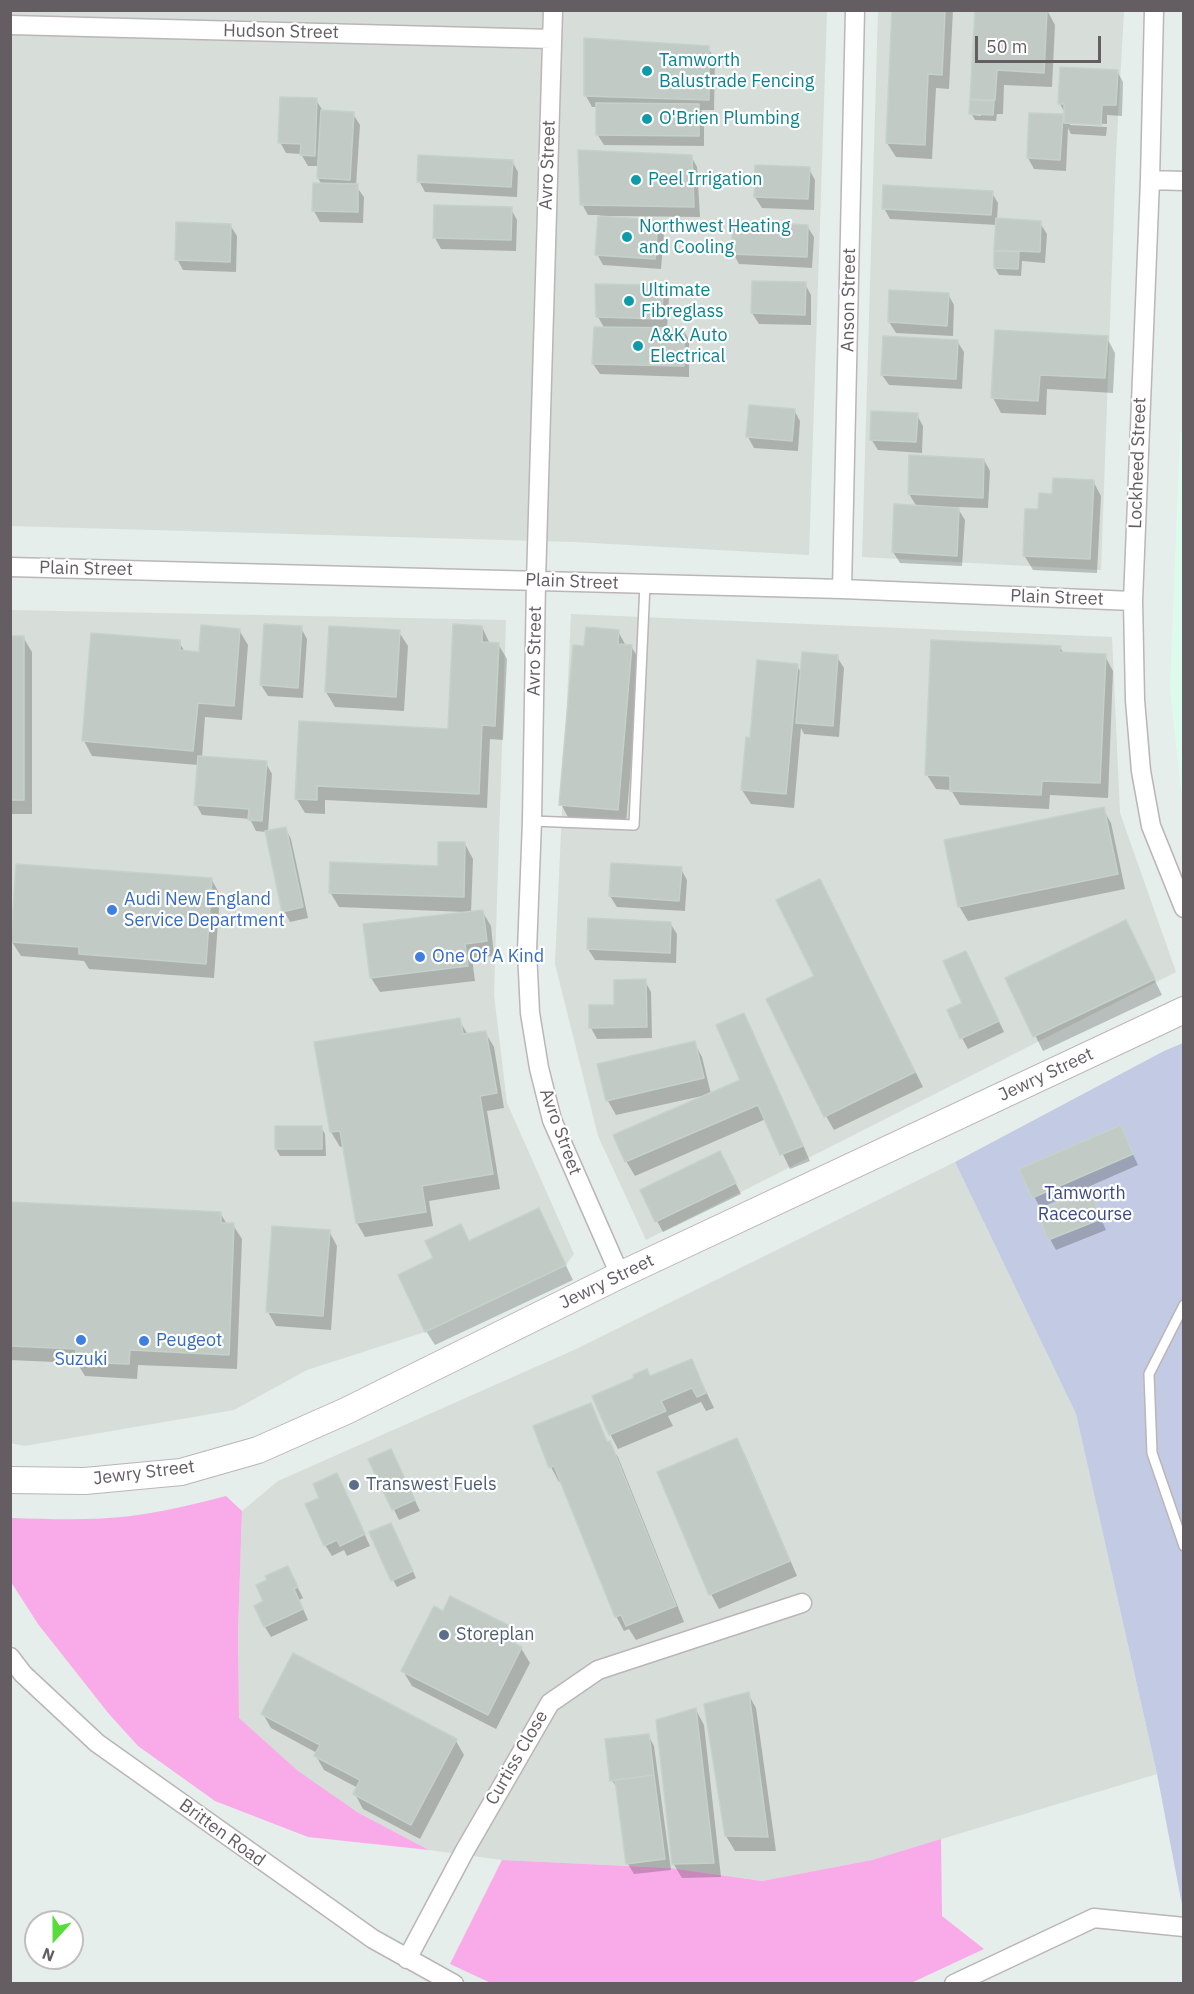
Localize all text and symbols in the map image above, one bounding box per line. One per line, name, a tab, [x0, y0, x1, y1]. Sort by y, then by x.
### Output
street label: Hudson Street	[223, 20, 339, 44]
scale bar	[978, 24, 1104, 62]
text: 50 m	[986, 35, 1028, 58]
place label: Tamworth Balustrade Fencing	[659, 50, 814, 92]
marker: Tamworth Balustrade Fencing	[640, 64, 654, 78]
place label: O'Brien Plumbing	[659, 108, 800, 130]
marker: O'Brien Plumbing	[640, 112, 654, 126]
street label: Avro Street	[536, 120, 560, 210]
place label: Peel Irrigation	[648, 169, 763, 191]
marker: Peel Irrigation	[629, 173, 643, 187]
place label: Northwest Heating and Cooling	[639, 216, 791, 258]
marker: Northwest Heating and Cooling	[620, 230, 634, 244]
street label: Anson Street	[837, 248, 861, 352]
place label: Ultimate Fibreglass	[641, 280, 724, 322]
marker: Ultimate Fibreglass	[622, 294, 636, 308]
place label: A&K Auto Electrical	[650, 325, 728, 368]
marker: A&K Auto Electrical	[631, 339, 645, 353]
street label: Lockheed Street	[1125, 397, 1151, 529]
street label: Plain Street	[39, 557, 133, 581]
street label: Plain Street	[525, 570, 619, 594]
street label: Plain Street	[1010, 586, 1104, 610]
street label: Avro Street	[523, 606, 547, 696]
place label: Audi New England Service Department	[124, 889, 285, 932]
marker: Audi New England Service Department	[105, 903, 119, 917]
place label: One Of A Kind	[432, 946, 544, 968]
marker: One Of A Kind	[413, 950, 427, 964]
street label: Jewry Street	[995, 1044, 1097, 1106]
street label: Avro Street	[534, 1086, 586, 1178]
park label: Tamworth Racecourse	[1038, 1183, 1132, 1226]
street label: Jewry Street	[556, 1250, 658, 1314]
place label: Peugeot	[156, 1330, 222, 1352]
marker: Suzuki	[74, 1333, 88, 1347]
marker: Peugeot	[137, 1334, 151, 1348]
place label: Suzuki	[54, 1349, 108, 1371]
street label: Jewry Street	[92, 1456, 196, 1490]
place label: Transwest Fuels	[366, 1474, 497, 1496]
marker: Transwest Fuels	[347, 1478, 361, 1492]
place label: Storeplan	[456, 1624, 534, 1646]
marker: Storeplan	[437, 1628, 451, 1642]
street label: Curtiss Close	[481, 1707, 553, 1809]
street label: Britten Road	[175, 1795, 269, 1871]
north arrow	[24, 1910, 84, 1970]
text: N	[39, 1944, 57, 1966]

